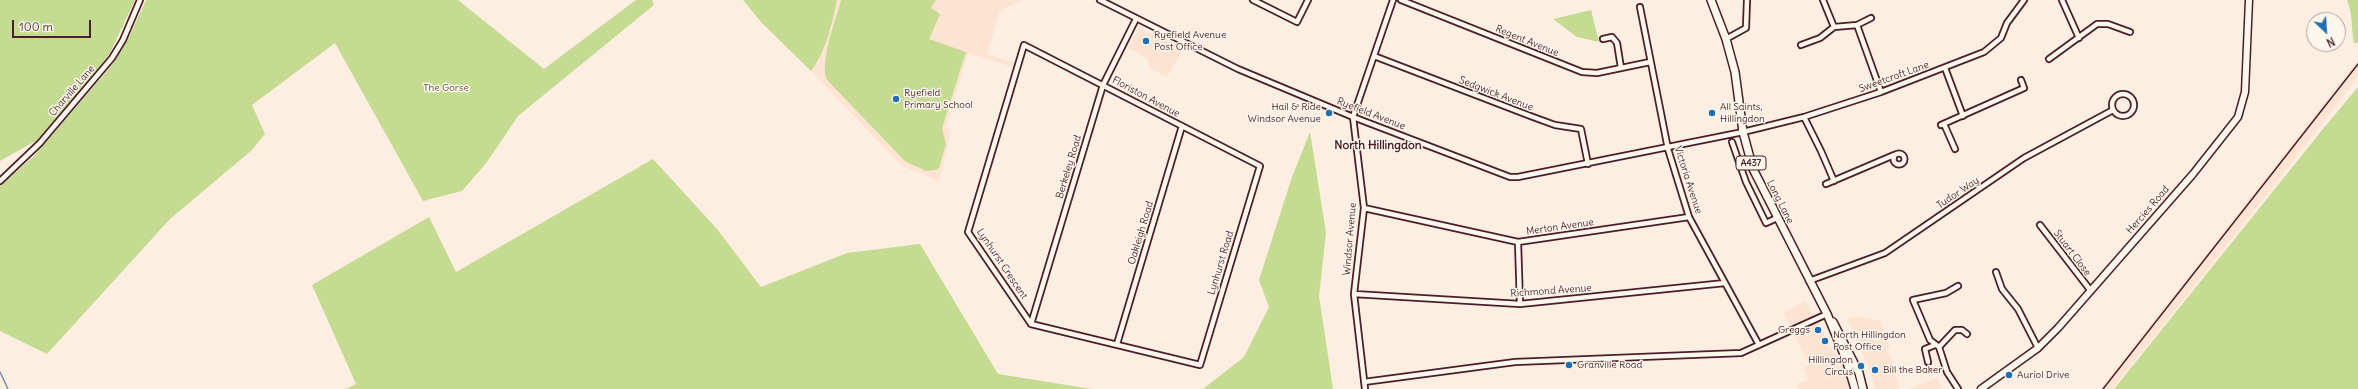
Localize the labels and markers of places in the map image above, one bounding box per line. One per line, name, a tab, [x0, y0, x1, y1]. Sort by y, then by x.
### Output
place label: Ryefield Avenue Post Office	[1154, 29, 1226, 52]
marker: Ryefield Avenue Post Office	[1141, 36, 1151, 46]
place label: Ryefield Primary School	[904, 87, 973, 110]
marker: Ryefield Primary School	[891, 94, 901, 104]
place label: Hail & Ride Windsor Avenue	[1248, 101, 1321, 124]
place label: All Saints, Hillingdon	[1720, 101, 1765, 124]
marker: Hail & Ride Windsor Avenue	[1324, 108, 1334, 118]
marker: All Saints, Hillingdon	[1707, 108, 1717, 118]
place label: Greggs	[1778, 324, 1810, 336]
marker: Greggs	[1813, 325, 1823, 335]
place label: North Hillingdon Post Office	[1833, 329, 1906, 352]
marker: North Hillingdon Post Office	[1820, 336, 1830, 346]
place label: Hillingdon Circus	[1808, 354, 1853, 378]
place label: Granville Road	[1577, 359, 1642, 371]
marker: Granville Road	[1564, 360, 1574, 370]
marker: Hillingdon Circus	[1856, 361, 1866, 371]
place label: Bill the Baker	[1883, 364, 1942, 376]
marker: Bill the Baker	[1870, 365, 1880, 375]
place label: Auriol Drive	[2017, 369, 2069, 381]
marker: Auriol Drive	[2004, 370, 2014, 380]

